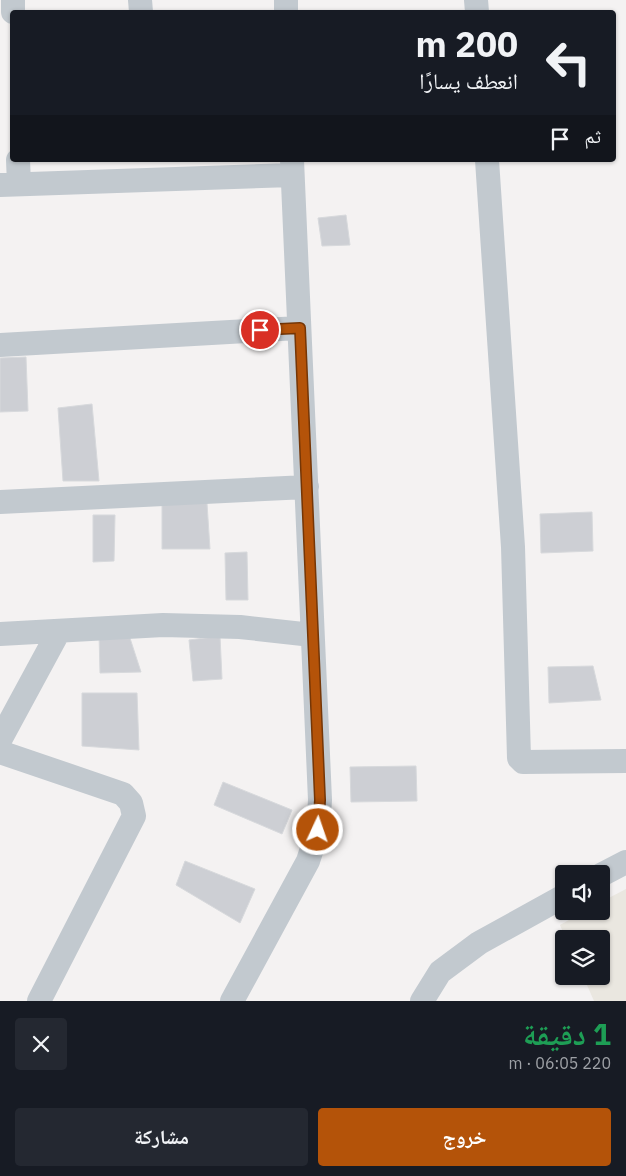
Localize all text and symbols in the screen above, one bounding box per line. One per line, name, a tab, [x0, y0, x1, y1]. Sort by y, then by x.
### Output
text: 200 m	[415, 21, 518, 67]
icon: left	[536, 30, 601, 95]
text: انعطف يسارًا	[419, 66, 518, 95]
text: ثم	[584, 124, 601, 148]
icon: arrive	[546, 125, 574, 153]
pin	[239, 309, 281, 351]
icon: arrive	[246, 316, 274, 344]
position arrow	[291, 803, 343, 855]
map controls	[555, 865, 610, 985]
button: sound	[555, 865, 610, 920]
button: layers	[555, 930, 610, 985]
text: 1 دقيقة	[523, 1014, 611, 1053]
button: close	[15, 1018, 67, 1070]
text: 220 m · 06:05	[509, 1053, 611, 1073]
button: مشاركة	[15, 1108, 308, 1166]
button: خروج	[318, 1108, 611, 1166]

